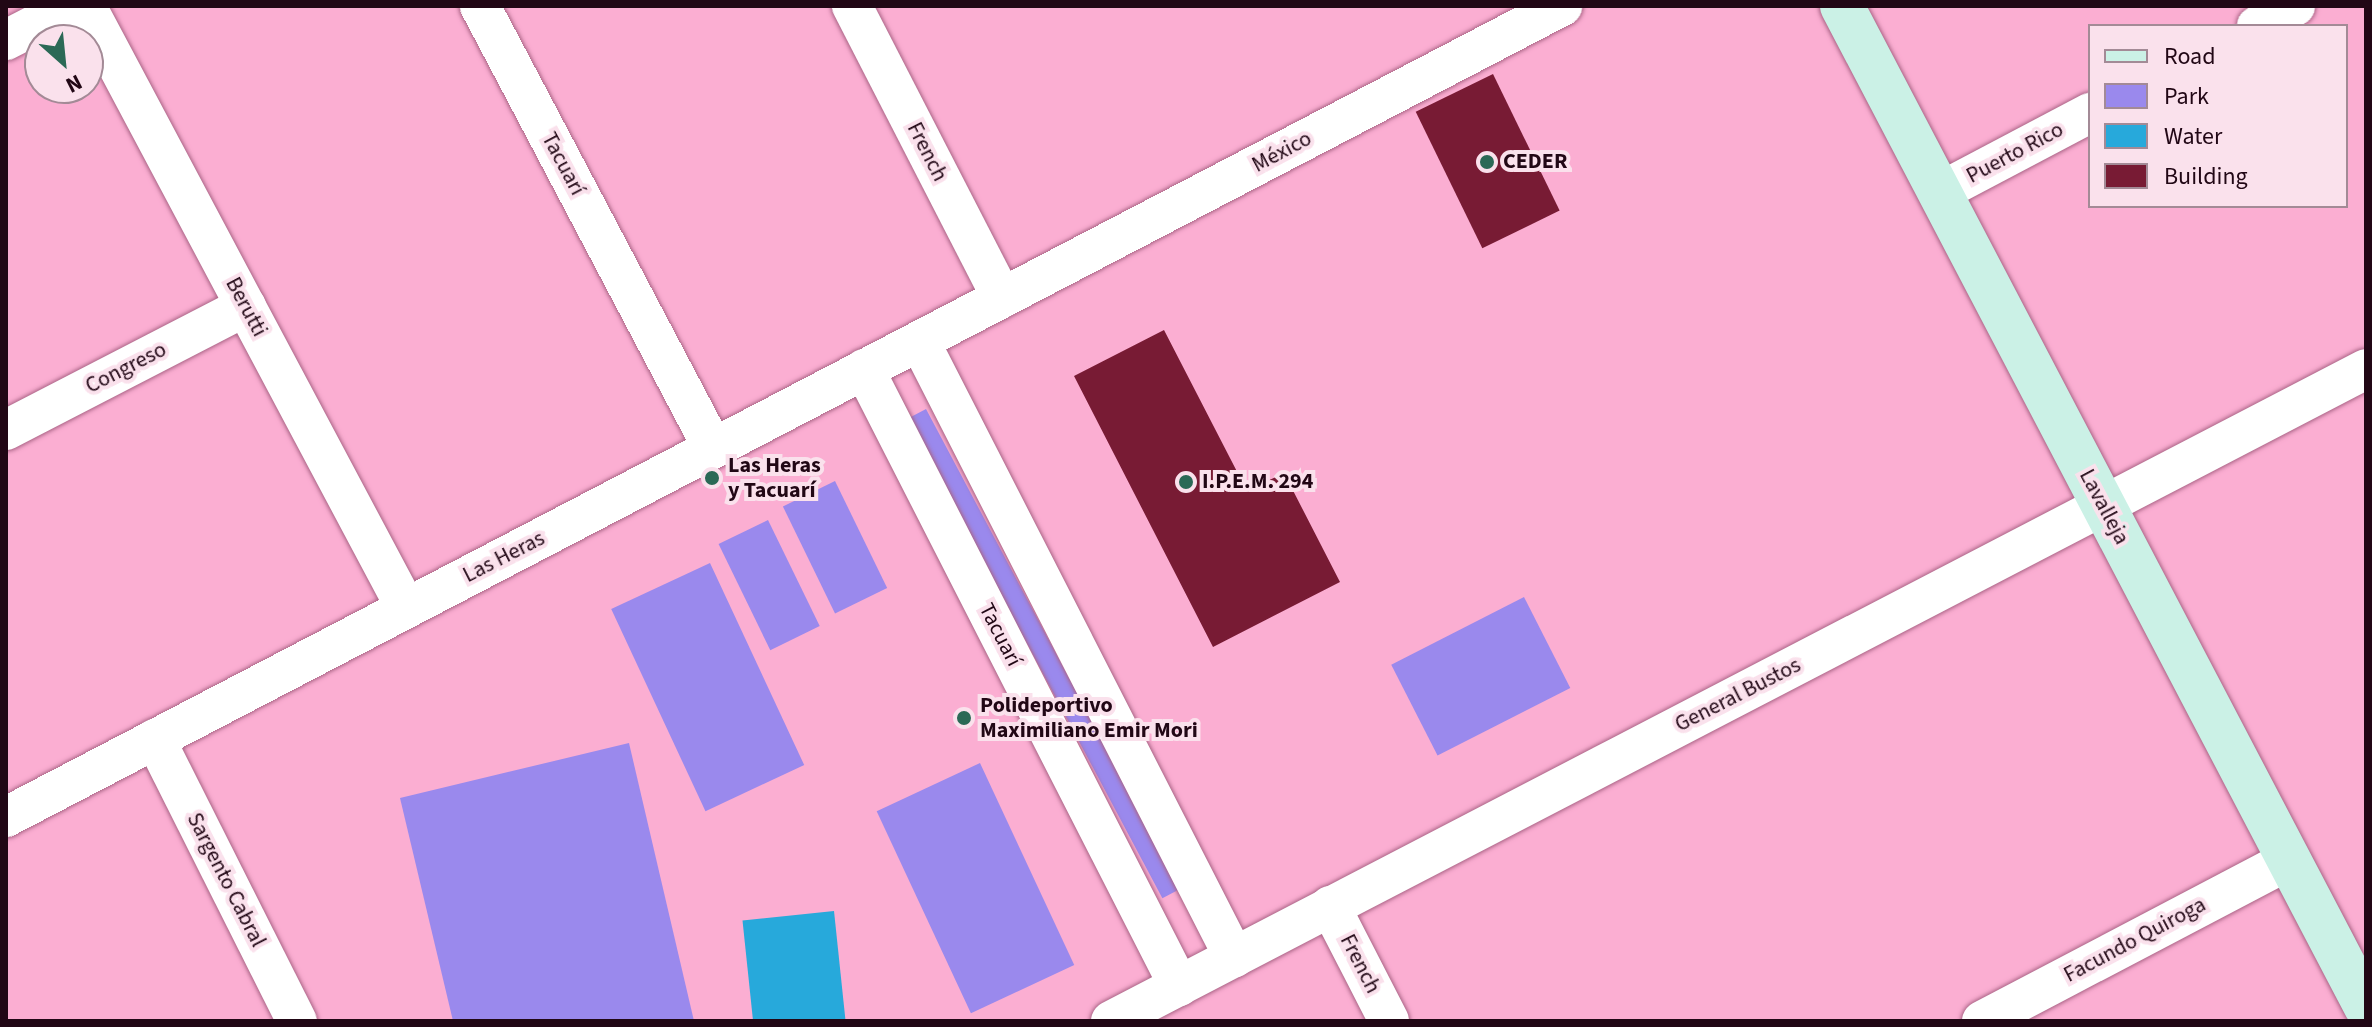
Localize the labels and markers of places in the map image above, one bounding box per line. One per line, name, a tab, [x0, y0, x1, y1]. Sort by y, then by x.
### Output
place label: CEDER	[1503, 149, 1567, 175]
marker: CEDER	[1478, 153, 1496, 171]
place label: Las Heras y Tacuarí	[728, 452, 821, 504]
marker: Las Heras y Tacuarí	[703, 469, 721, 487]
place label: I.P.E.M. 294	[1202, 469, 1313, 495]
marker: I.P.E.M. 294	[1177, 473, 1195, 491]
place label: Polideportivo Maximiliano Emir Mori	[980, 692, 1198, 744]
marker: Polideportivo Maximiliano Emir Mori	[955, 709, 973, 727]

